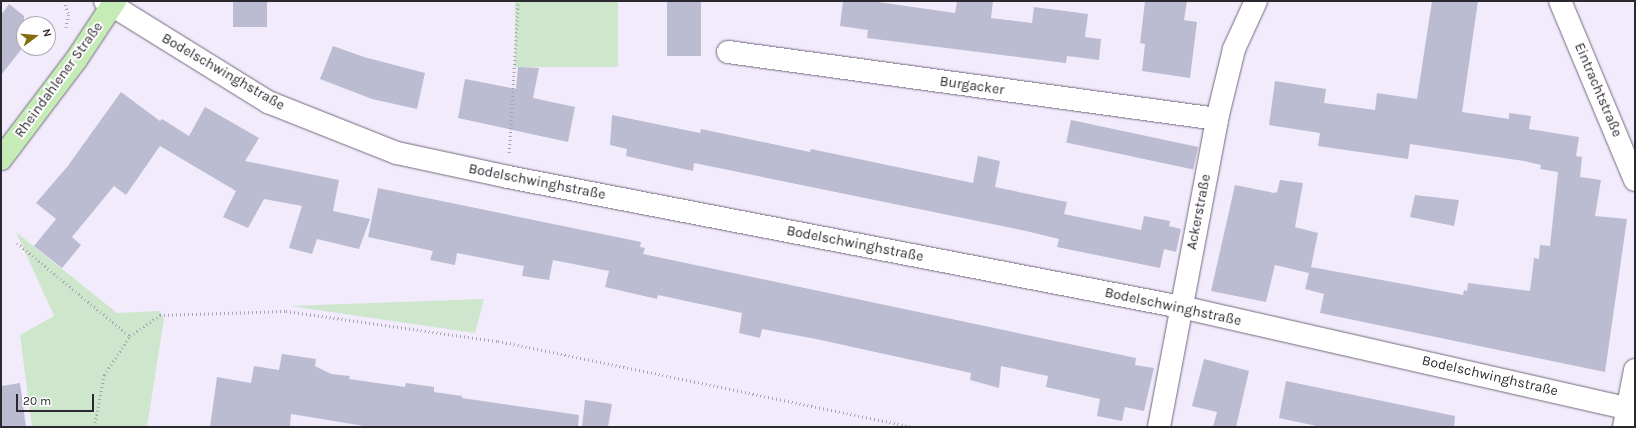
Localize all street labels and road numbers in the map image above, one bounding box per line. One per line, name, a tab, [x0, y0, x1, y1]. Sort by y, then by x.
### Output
street label: Rheindahlener Straße	[11, 19, 107, 141]
street label: Bodelschwinghstraße	[159, 30, 287, 114]
street label: Eintrachtstraße	[1571, 40, 1625, 140]
street label: Burgacker	[939, 73, 1005, 99]
street label: Bodelschwinghstraße	[467, 160, 607, 204]
street label: Ackerstraße	[1183, 173, 1215, 251]
street label: Bodelschwinghstraße	[785, 222, 925, 266]
street label: Bodelschwinghstraße	[1103, 284, 1243, 330]
street label: Bodelschwinghstraße	[1420, 352, 1560, 400]

